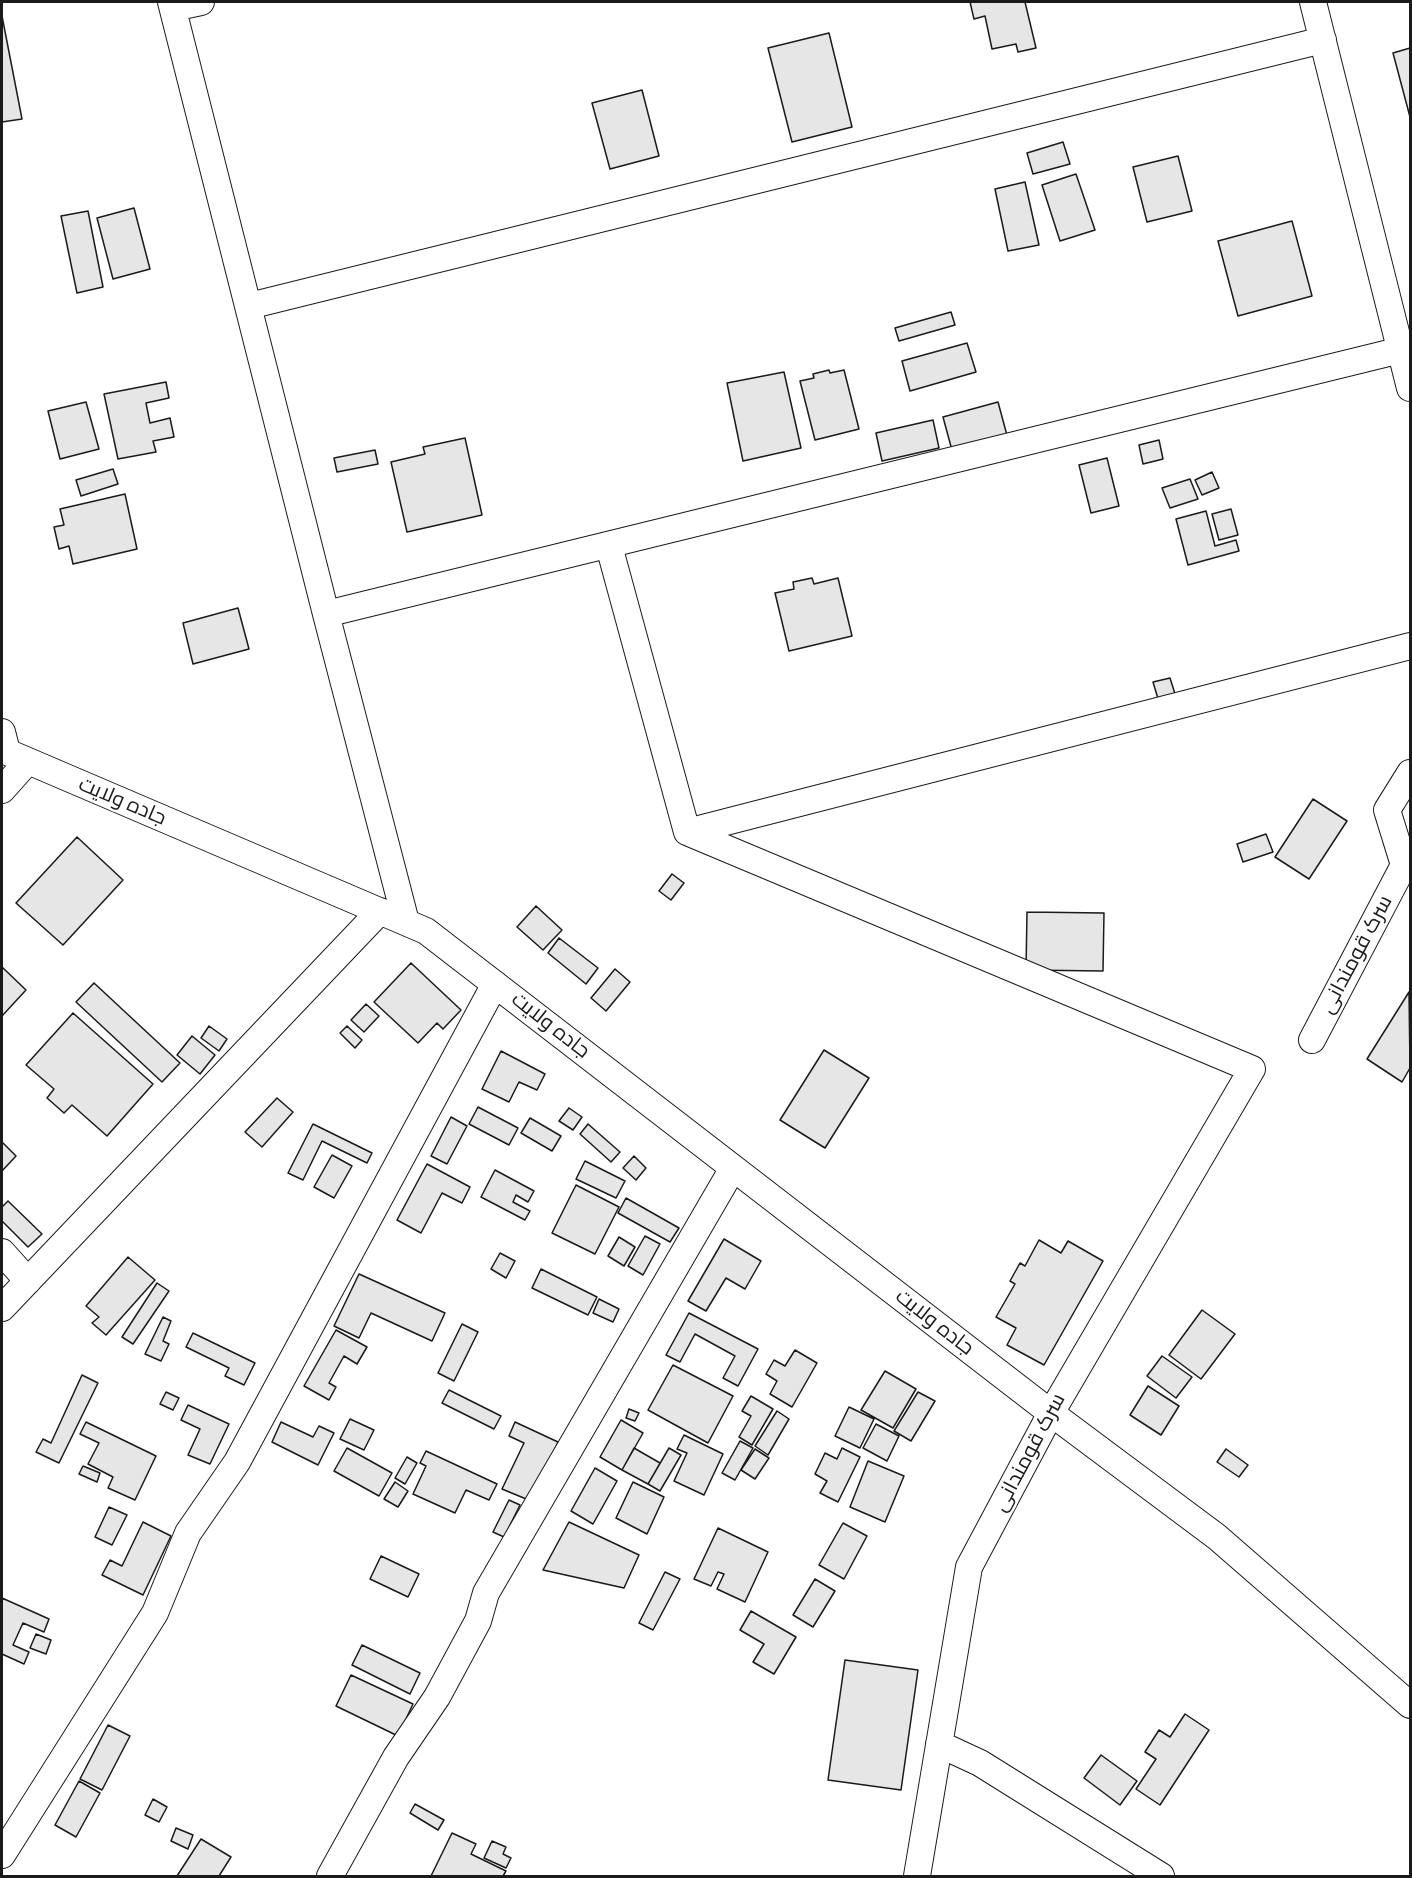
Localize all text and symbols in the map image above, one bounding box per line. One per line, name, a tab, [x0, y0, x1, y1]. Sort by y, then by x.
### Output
street label: جاده ولایت	[74, 772, 170, 832]
street label: سرک قومندانی	[1315, 892, 1399, 1018]
street label: جاده ولایت	[506, 988, 594, 1064]
street label: جاده ولایت	[890, 1285, 978, 1361]
street label: سرک قومندانی	[988, 1390, 1072, 1516]

